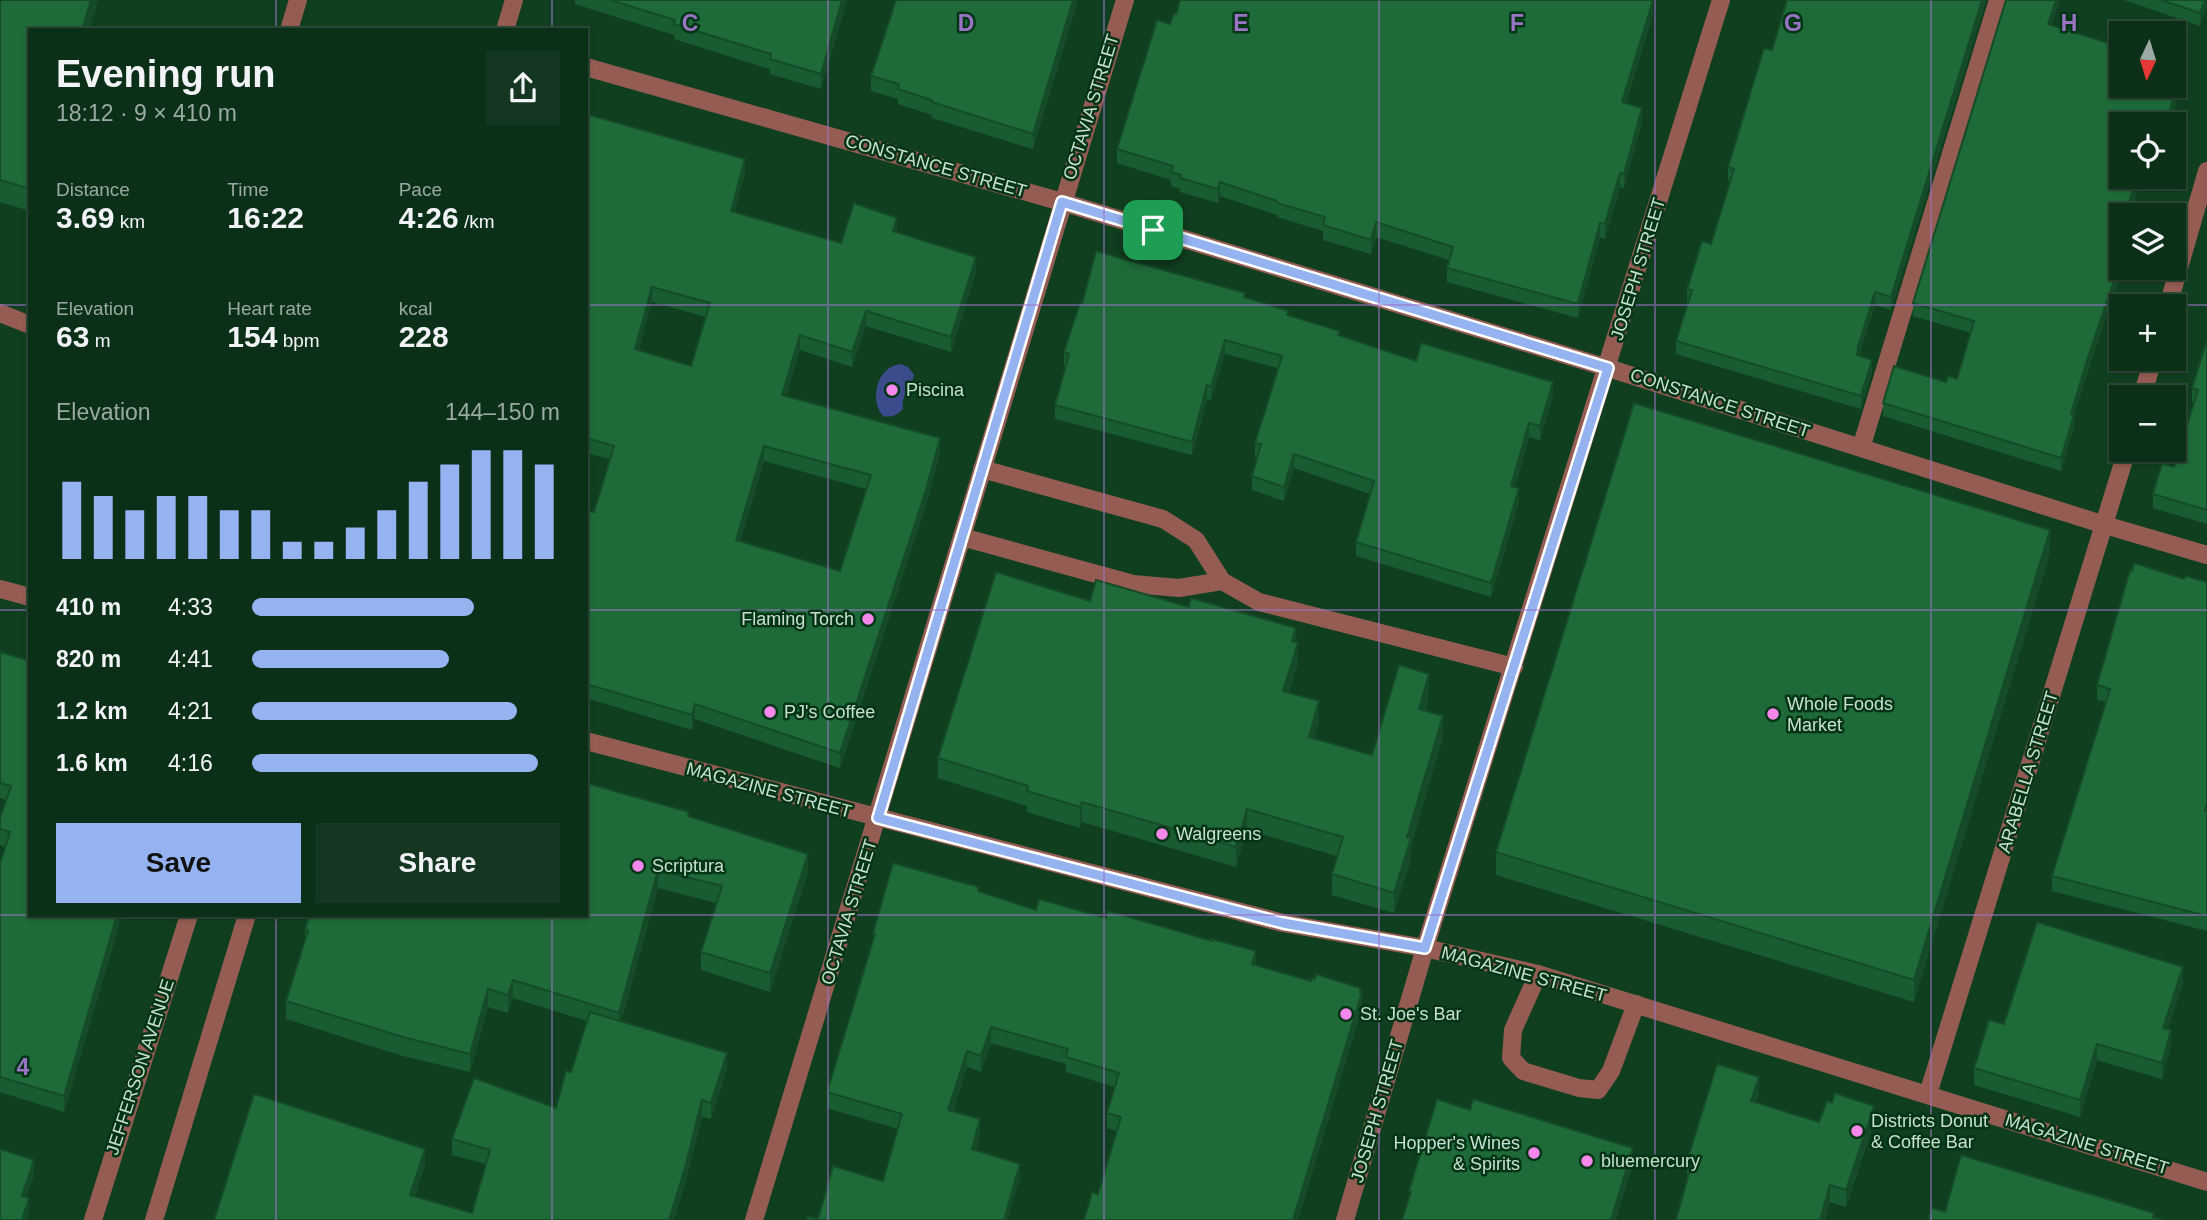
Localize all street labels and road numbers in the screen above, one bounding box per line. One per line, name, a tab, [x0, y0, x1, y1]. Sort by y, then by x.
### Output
street label: OCTAVIA STREET	[1059, 32, 1123, 182]
street label: CONSTANCE STREET	[843, 131, 1029, 201]
street label: JOSEPH STREET	[1607, 195, 1669, 343]
street label: CONSTANCE STREET	[1628, 364, 1812, 442]
street label: ARABELLA STREET	[1994, 689, 2062, 855]
street label: MAGAZINE STREET	[684, 758, 854, 822]
street label: OCTAVIA STREET	[817, 837, 881, 987]
street label: MAGAZINE STREET	[1439, 942, 1609, 1006]
street label: JEFFERSON AVENUE	[102, 977, 178, 1157]
street label: JOSEPH STREET	[1347, 1037, 1407, 1185]
street label: MAGAZINE STREET	[2003, 1110, 2171, 1178]

